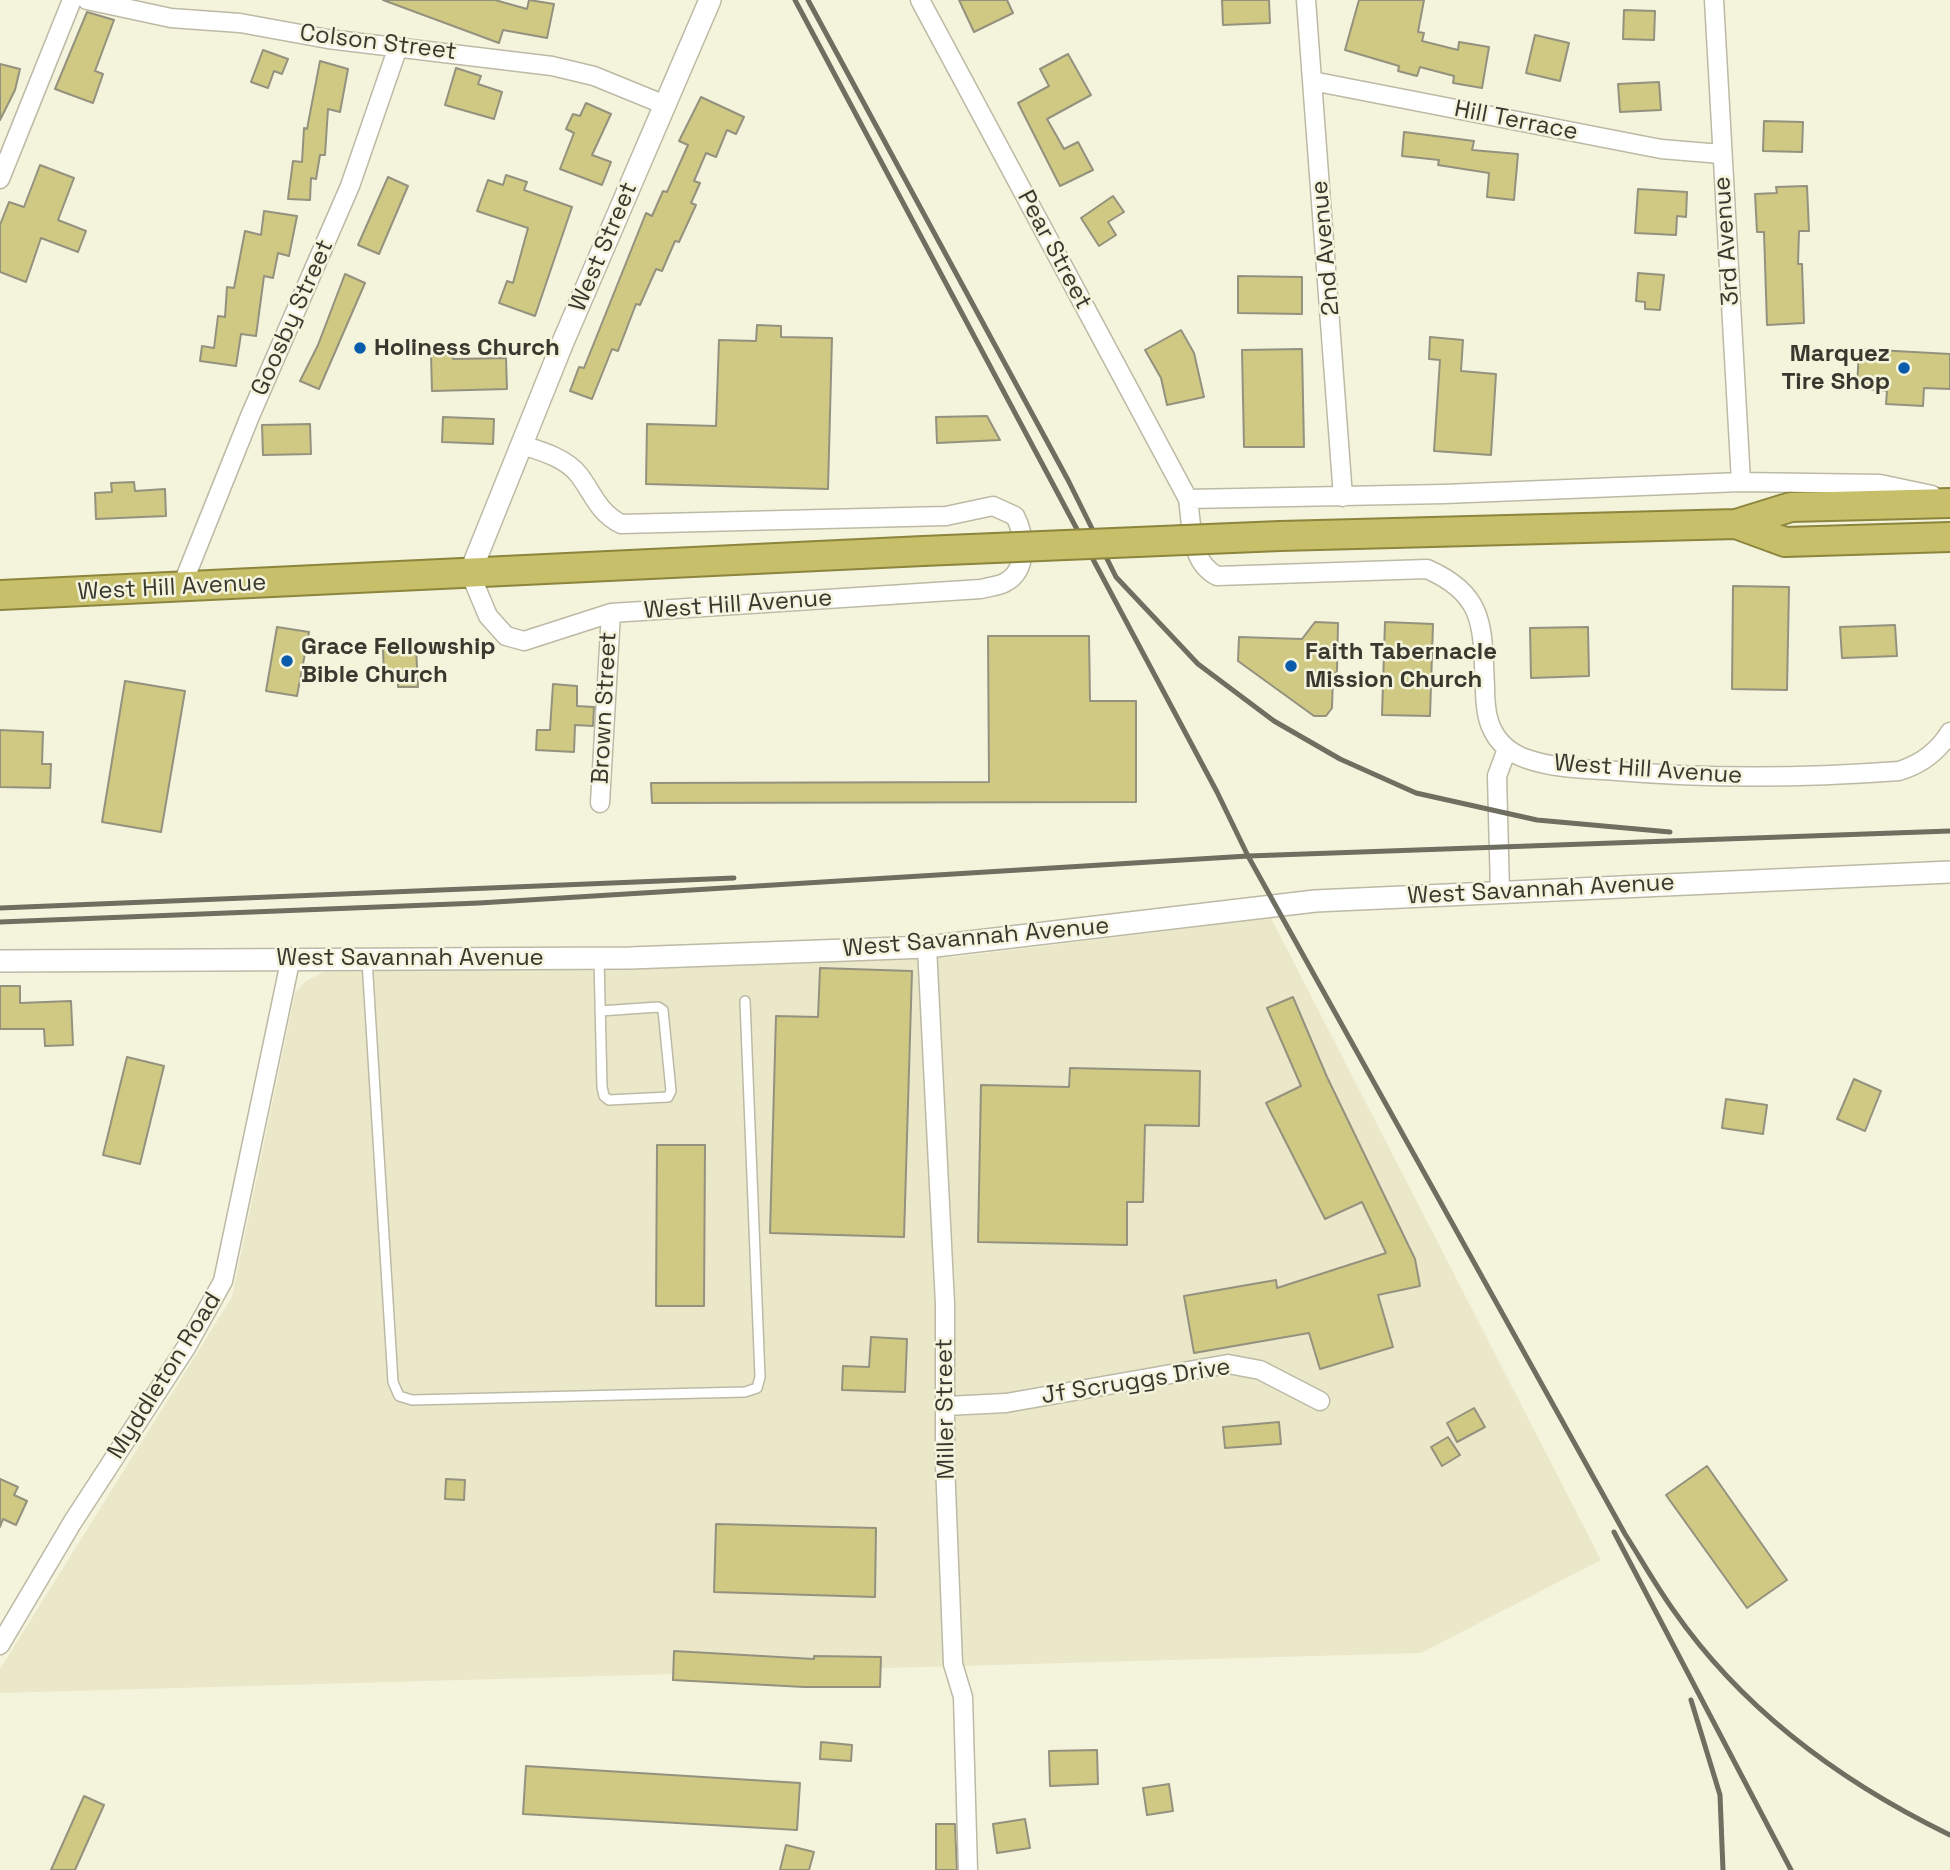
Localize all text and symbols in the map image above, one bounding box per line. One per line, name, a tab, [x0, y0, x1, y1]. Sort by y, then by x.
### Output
street label: Colson Street	[298, 19, 458, 67]
street label: Hill Terrace	[1452, 95, 1580, 147]
street label: 3rd Avenue	[1708, 175, 1746, 307]
street label: West Street	[564, 178, 644, 316]
street label: 2nd Avenue	[1306, 179, 1346, 317]
street label: Pear Street	[1011, 186, 1097, 314]
street label: Goosby Street	[246, 235, 340, 401]
place label: Holiness Church	[374, 334, 560, 362]
marker: Holiness Church	[352, 340, 368, 356]
place label: Marquez Tire Shop	[1781, 340, 1890, 396]
marker: Marquez Tire Shop	[1896, 360, 1912, 376]
street label: West Hill Avenue	[77, 569, 267, 607]
street label: West Hill Avenue	[643, 584, 833, 626]
street label: Brown Street	[587, 631, 623, 785]
place label: Grace Fellowship Bible Church	[301, 633, 496, 689]
place label: Faith Tabernacle Mission Church	[1305, 638, 1497, 694]
marker: Grace Fellowship Bible Church	[279, 653, 295, 669]
marker: Faith Tabernacle Mission Church	[1283, 658, 1299, 674]
street label: West Hill Avenue	[1553, 749, 1743, 791]
street label: West Savannah Avenue	[1407, 869, 1675, 911]
street label: West Savannah Avenue	[841, 912, 1111, 964]
street label: West Savannah Avenue	[276, 944, 544, 972]
street label: Myddleton Road	[102, 1287, 228, 1465]
street label: Miller Street	[930, 1338, 962, 1480]
street label: Jf Scruggs Drive	[1039, 1353, 1233, 1411]

